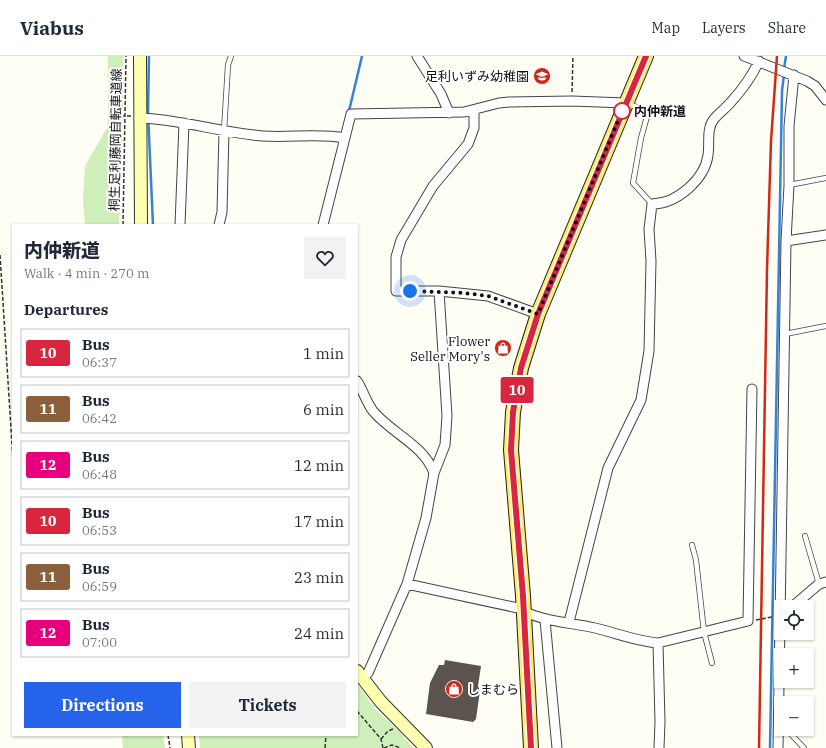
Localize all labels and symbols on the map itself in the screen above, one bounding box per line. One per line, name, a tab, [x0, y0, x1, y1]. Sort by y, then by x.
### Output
school or university icon: 足利いずみ幼稚園	[532, 66, 552, 86]
street label: 桐生足利藤岡自転車道線	[106, 68, 125, 212]
place label: 足利いずみ幼稚園	[425, 68, 529, 85]
marker: 内仲新道	[613, 102, 631, 120]
place label: 内仲新道	[634, 103, 686, 120]
your location	[400, 281, 420, 301]
place label: Flower Seller Mory's	[410, 333, 490, 365]
shop icon: Flower Seller Mory's	[493, 338, 513, 358]
line badge: 10	[499, 377, 535, 403]
shop icon: しまむら	[444, 679, 464, 699]
place label: しまむら	[467, 681, 519, 698]

